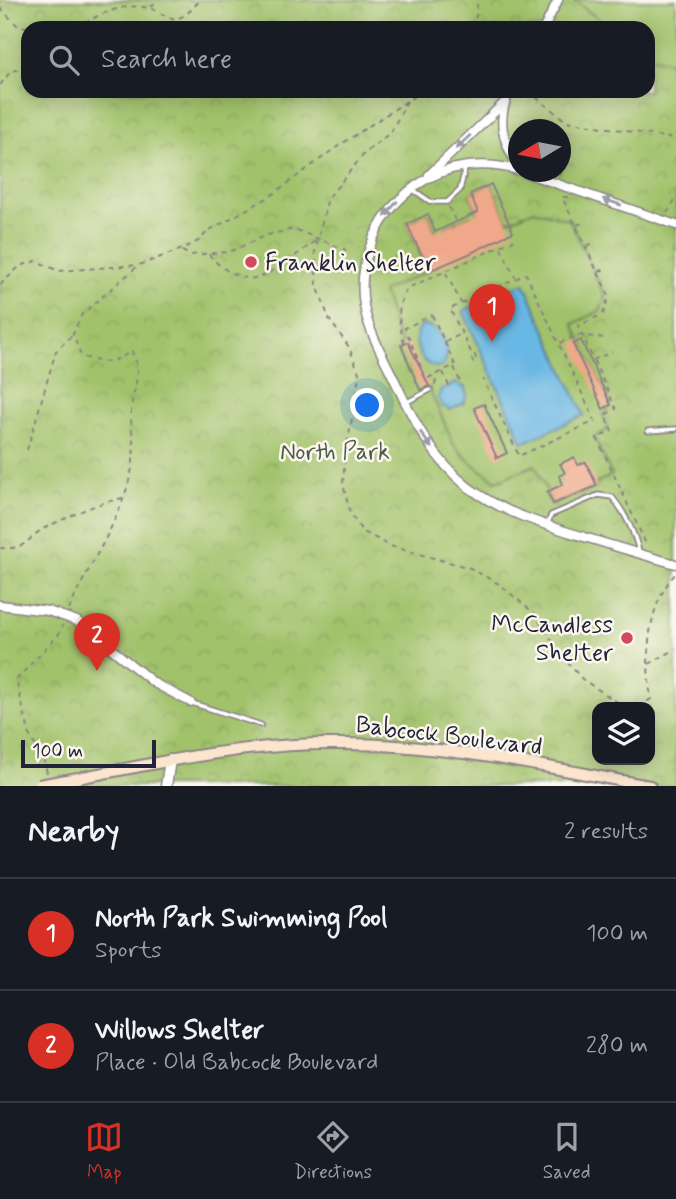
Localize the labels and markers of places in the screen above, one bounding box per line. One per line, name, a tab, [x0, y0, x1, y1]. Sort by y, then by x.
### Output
place label: Franklin Shelter	[265, 248, 437, 279]
marker: Franklin Shelter	[243, 254, 259, 270]
pin: 1	[469, 284, 515, 342]
place label: McCandless Shelter	[491, 610, 613, 669]
pin: 2	[74, 613, 120, 671]
marker: McCandless Shelter	[619, 630, 635, 646]

